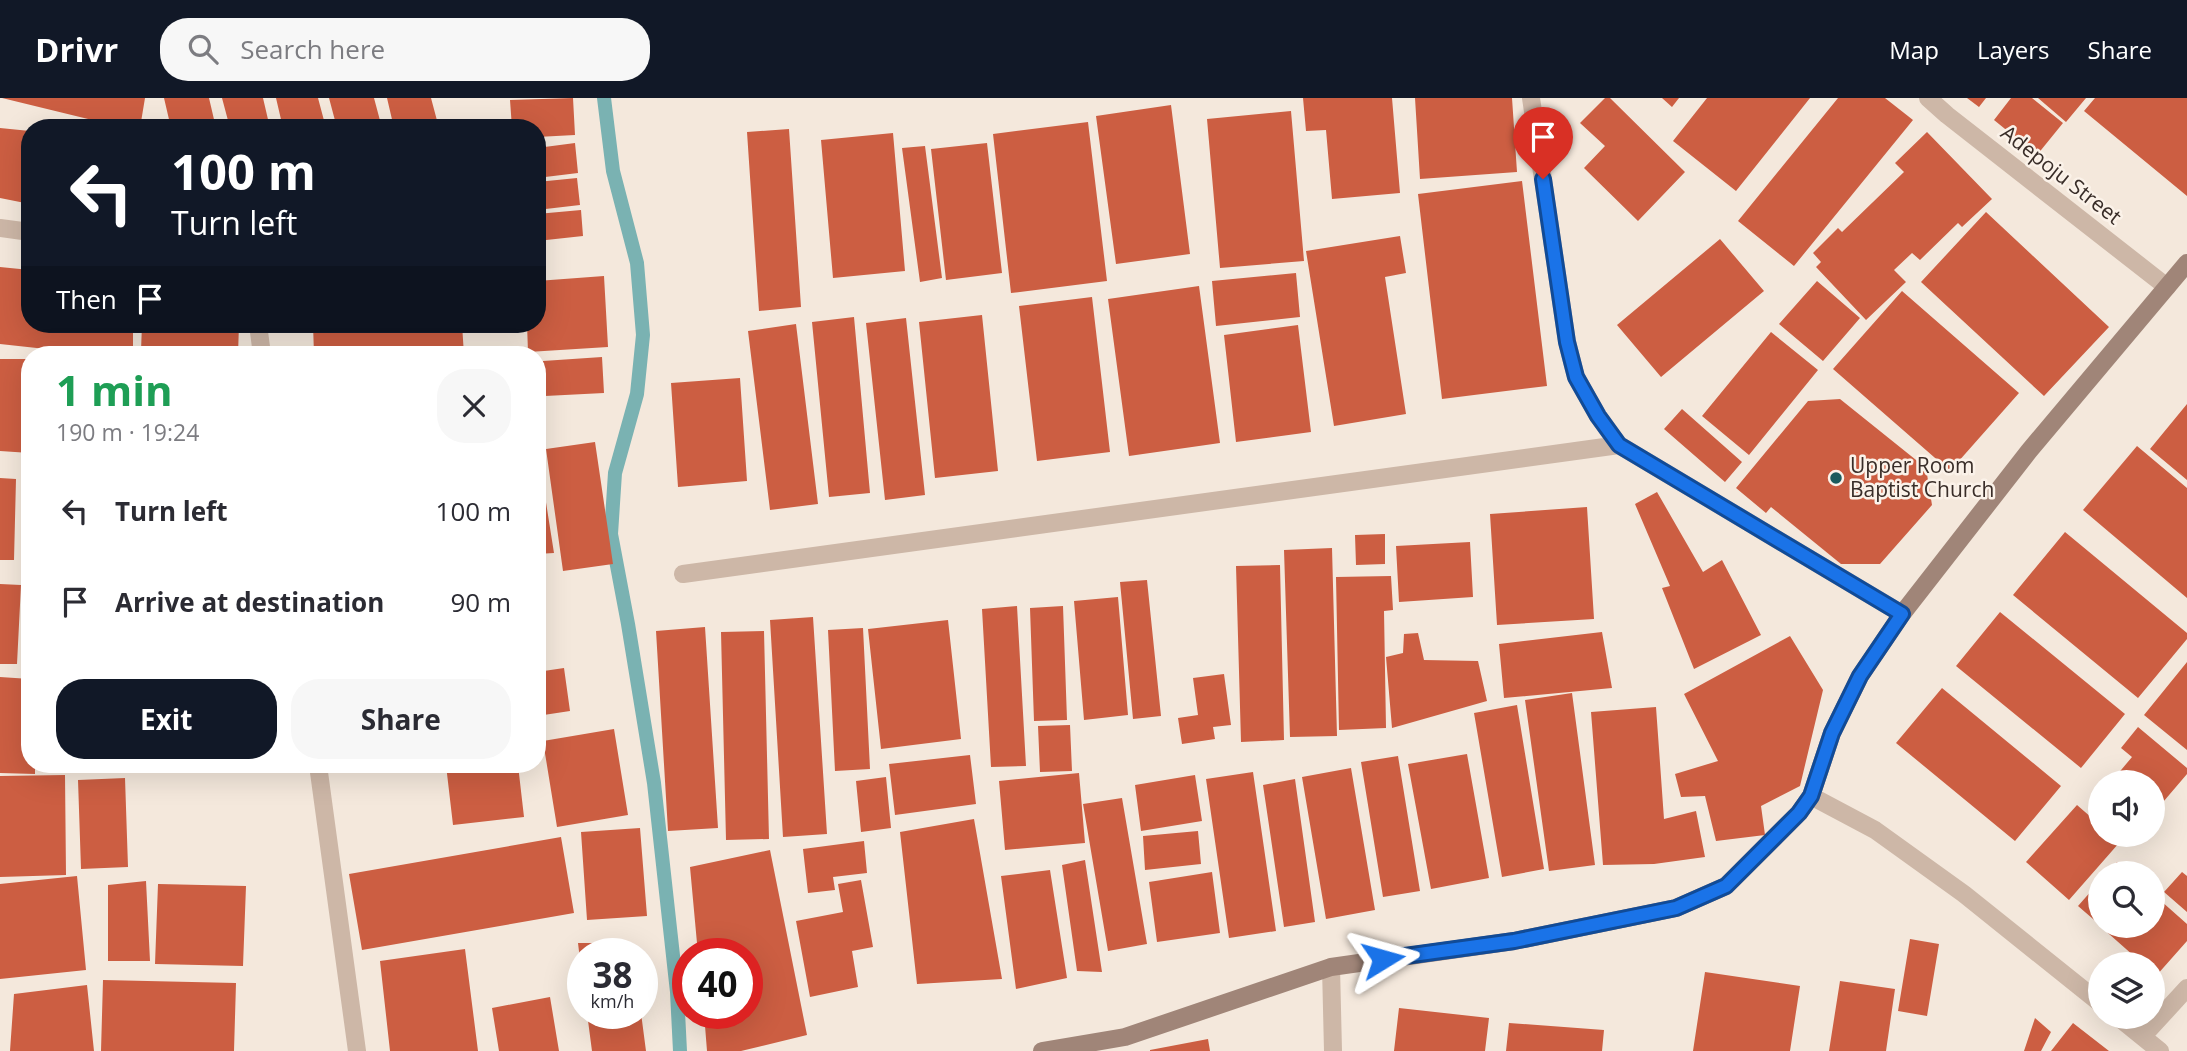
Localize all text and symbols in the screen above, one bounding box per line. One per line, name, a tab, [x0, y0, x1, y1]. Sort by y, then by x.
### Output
search box	[160, 18, 650, 81]
text: Drivr	[35, 27, 118, 72]
icon: search	[184, 30, 222, 68]
text: Search here	[240, 31, 385, 67]
text: Map	[1889, 33, 1939, 66]
text: Layers	[1977, 33, 2050, 66]
text: Share	[2088, 33, 2152, 66]
pin	[1513, 107, 1573, 179]
icon: arrive	[1524, 118, 1562, 156]
street label: Adepoju Street	[1996, 118, 2128, 230]
text: 100 m	[171, 138, 316, 204]
icon: left	[56, 147, 147, 238]
text: Turn left	[171, 201, 297, 244]
icon: arrive	[131, 280, 169, 318]
text: Then	[56, 281, 117, 317]
text: 1 min	[56, 361, 173, 418]
button: close	[437, 369, 511, 443]
text: 190 m · 19:24	[56, 416, 199, 448]
place label: Upper Room Baptist Church	[1850, 451, 1994, 503]
marker: Upper Room Baptist Church	[1828, 470, 1844, 486]
icon: left	[56, 492, 94, 530]
text: Turn left	[115, 493, 227, 529]
text: 100 m	[436, 493, 511, 529]
icon: arrive	[56, 583, 94, 621]
text: Arrive at destination	[115, 584, 384, 620]
text: 90 m	[450, 584, 511, 620]
button: Exit	[56, 679, 277, 759]
button: Share	[291, 679, 511, 759]
map controls	[2088, 770, 2165, 1029]
button: sound	[2088, 770, 2165, 847]
button: search	[2088, 861, 2165, 938]
position arrow	[1346, 922, 1420, 996]
speed limit sign: 40	[672, 938, 763, 1029]
text: 38	[592, 951, 633, 998]
button: layers	[2088, 952, 2165, 1029]
text: km/h	[591, 989, 634, 1013]

